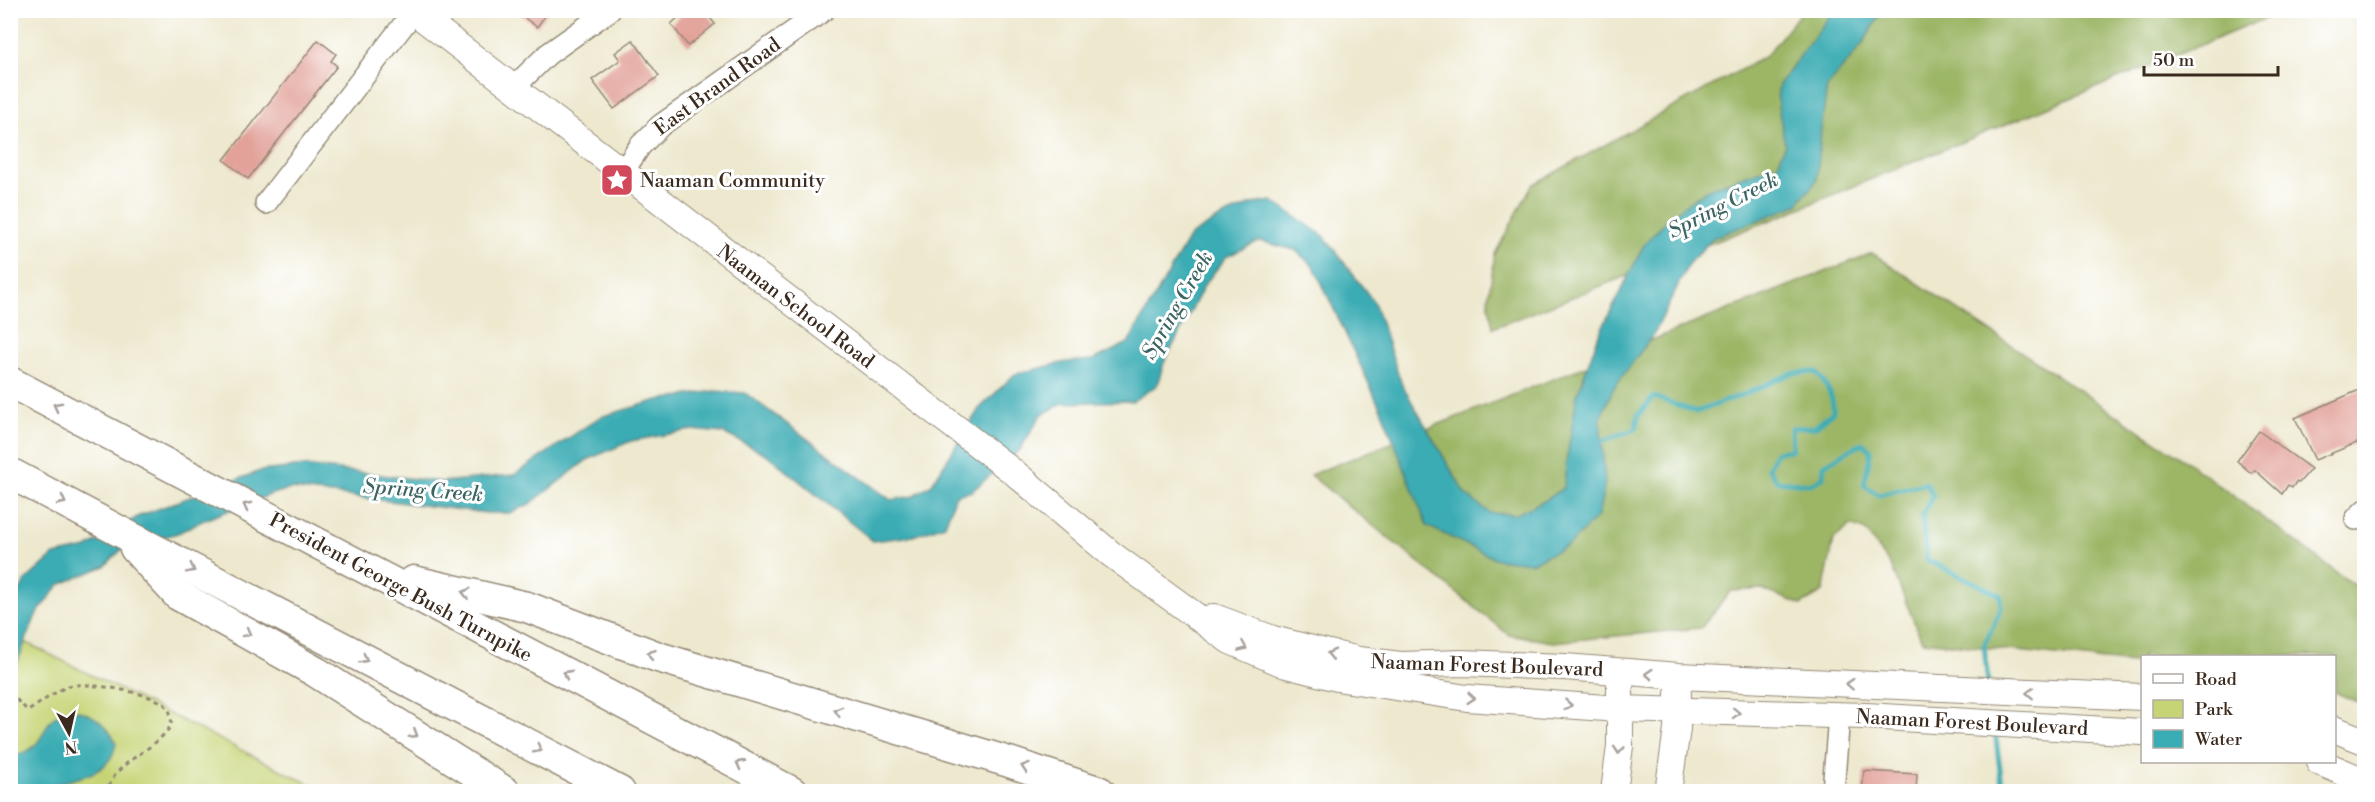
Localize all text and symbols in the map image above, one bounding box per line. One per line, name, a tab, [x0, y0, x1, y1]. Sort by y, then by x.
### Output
street label: East Brand Road	[650, 32, 787, 142]
scale bar	[2144, 39, 2278, 77]
text: 50 m	[2153, 49, 2195, 72]
place icon: Naaman Community	[599, 162, 635, 198]
water label: Spring Creek	[1664, 167, 1783, 245]
place label: Naaman Community	[640, 169, 825, 194]
street label: Naaman School Road	[711, 240, 879, 375]
water label: Spring Creek	[1137, 247, 1219, 364]
one-way arrow	[53, 402, 63, 413]
water label: Spring Creek	[362, 474, 484, 508]
one-way arrow	[56, 494, 66, 505]
one-way arrow	[243, 502, 253, 513]
street label: President George Bush Turnpike	[264, 508, 536, 669]
one-way arrow	[185, 562, 196, 573]
one-way arrow	[462, 587, 472, 600]
one-way arrow	[241, 626, 251, 637]
one-way arrow	[1237, 640, 1248, 652]
one-way arrow	[1327, 648, 1337, 661]
one-way arrow	[646, 649, 657, 662]
street label: Naaman Forest Boulevard	[1370, 650, 1604, 683]
one-way arrow	[358, 652, 369, 663]
legend	[2141, 655, 2336, 763]
one-way arrow	[1645, 668, 1654, 681]
text: Road	[2195, 668, 2238, 691]
one-way arrow	[563, 670, 573, 681]
one-way arrow	[1846, 677, 1855, 690]
one-way arrow	[2026, 686, 2035, 699]
one-way arrow	[1466, 691, 1475, 704]
one-way arrow	[1563, 698, 1572, 711]
text: Park	[2195, 698, 2234, 721]
north arrow	[39, 703, 99, 763]
street label: Naaman Forest Boulevard	[1855, 705, 2089, 742]
one-way arrow	[833, 706, 844, 718]
one-way arrow	[1732, 706, 1741, 719]
one-way arrow	[408, 726, 418, 738]
text: Water	[2194, 728, 2243, 751]
text: N	[63, 736, 79, 758]
one-way arrow	[531, 741, 542, 753]
one-way arrow	[1612, 746, 1625, 755]
one-way arrow	[736, 760, 746, 771]
one-way arrow	[1020, 761, 1031, 774]

